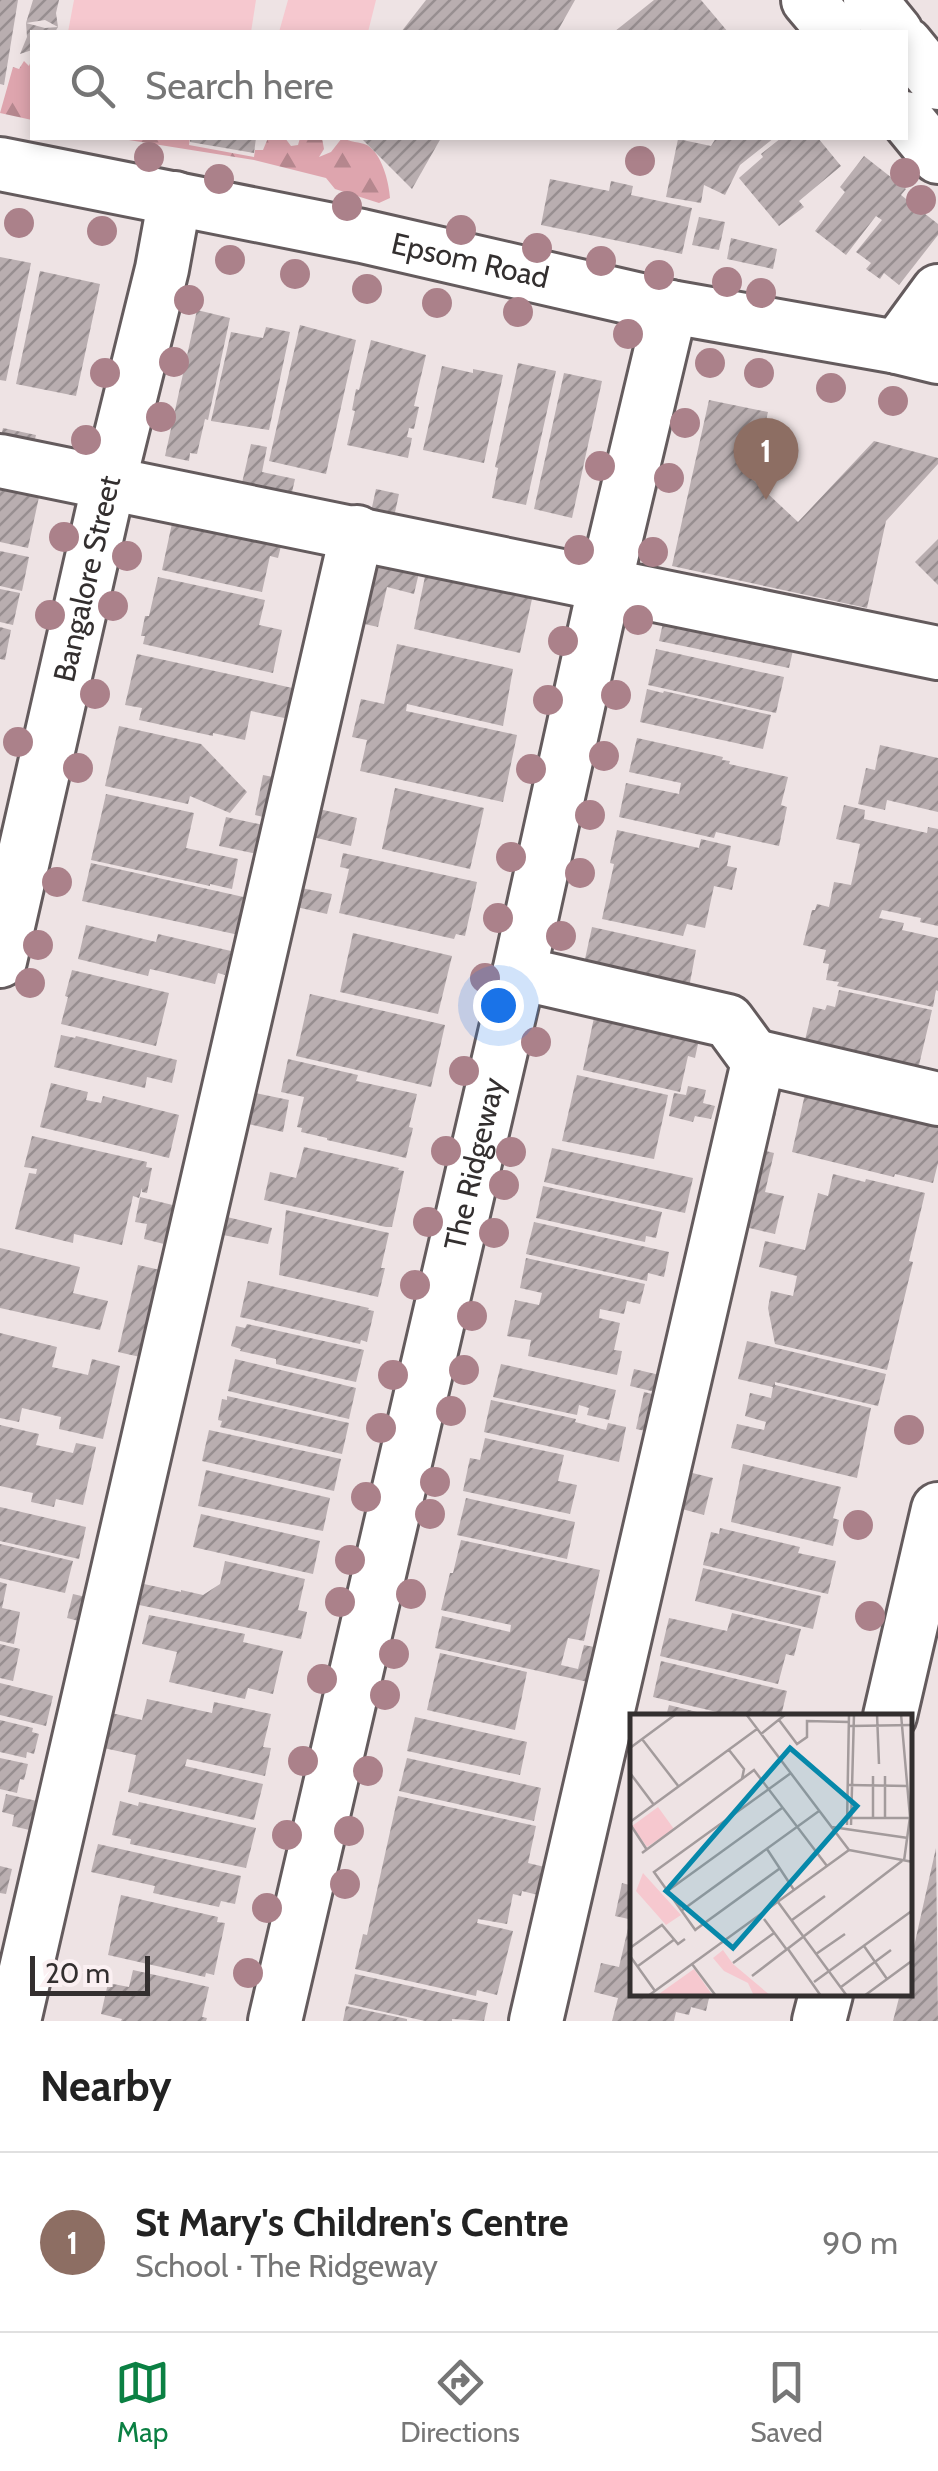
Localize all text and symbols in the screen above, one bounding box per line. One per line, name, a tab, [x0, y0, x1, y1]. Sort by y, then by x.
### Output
search box	[30, 30, 908, 140]
icon: search	[65, 58, 120, 113]
text: Search here	[145, 62, 334, 109]
street label: Epsom Road	[388, 224, 552, 296]
pin: 1	[734, 418, 798, 500]
street label: Bangalore Street	[45, 472, 128, 685]
your location	[473, 980, 524, 1031]
street label: The Ridgeway	[436, 1074, 512, 1254]
inset map	[630, 1714, 913, 1996]
scale bar	[30, 1951, 150, 1996]
text: 20 m	[45, 1956, 110, 1990]
text: Nearby	[40, 2060, 172, 2112]
text: St Mary's Children's Centre	[135, 2199, 569, 2246]
text: 1	[67, 2223, 78, 2262]
text: 90 m	[822, 2223, 898, 2262]
text: School · The Ridgeway	[135, 2246, 438, 2285]
tab: Map	[115, 2355, 170, 2449]
tab: Directions	[400, 2355, 520, 2449]
tab: Saved	[750, 2355, 823, 2449]

